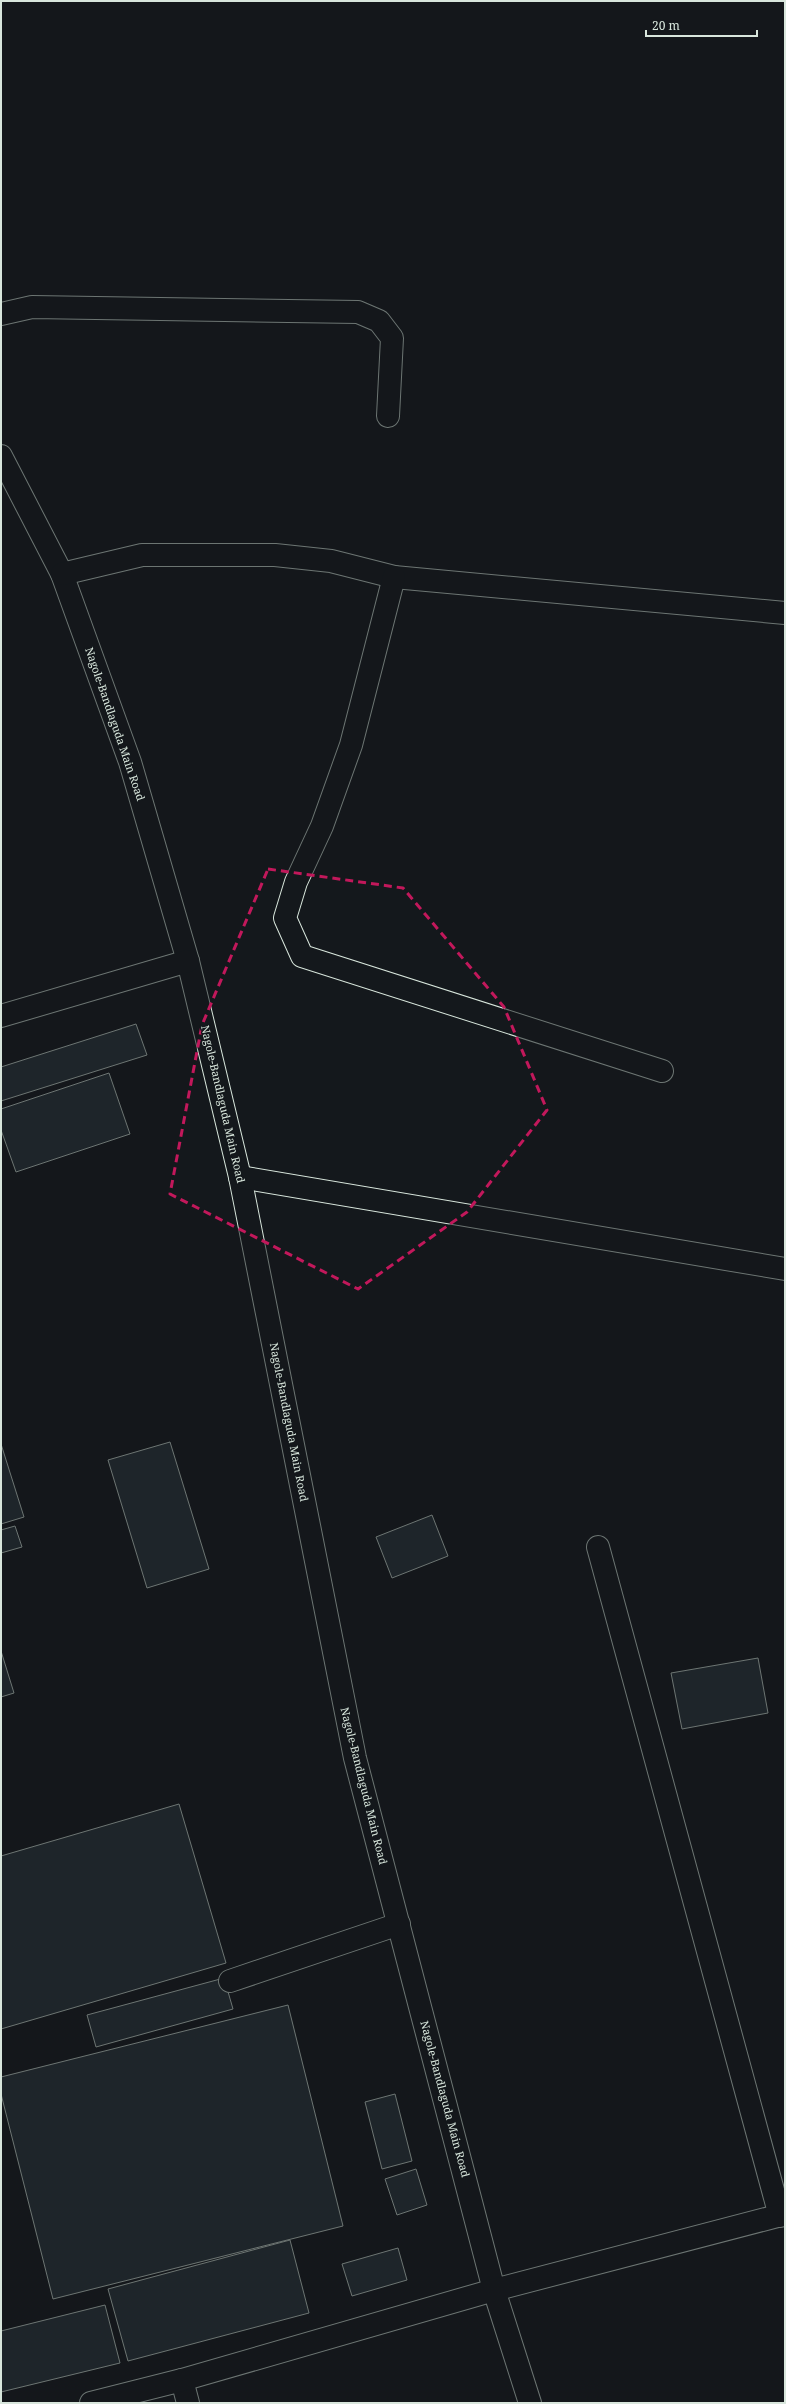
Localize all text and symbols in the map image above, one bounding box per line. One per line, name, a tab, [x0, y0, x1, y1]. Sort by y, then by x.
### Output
scale bar	[646, 12, 757, 38]
text: 20 m	[652, 17, 680, 34]
street label: Nagole-Bandlaguda Main Road	[82, 645, 149, 803]
street label: Nagole-Bandlaguda Main Road	[198, 1023, 249, 1185]
street label: Nagole-Bandlaguda Main Road	[267, 1341, 312, 1503]
street label: Nagole-Bandlaguda Main Road	[338, 1706, 391, 1866]
street label: Nagole-Bandlaguda Main Road	[417, 2019, 474, 2179]

